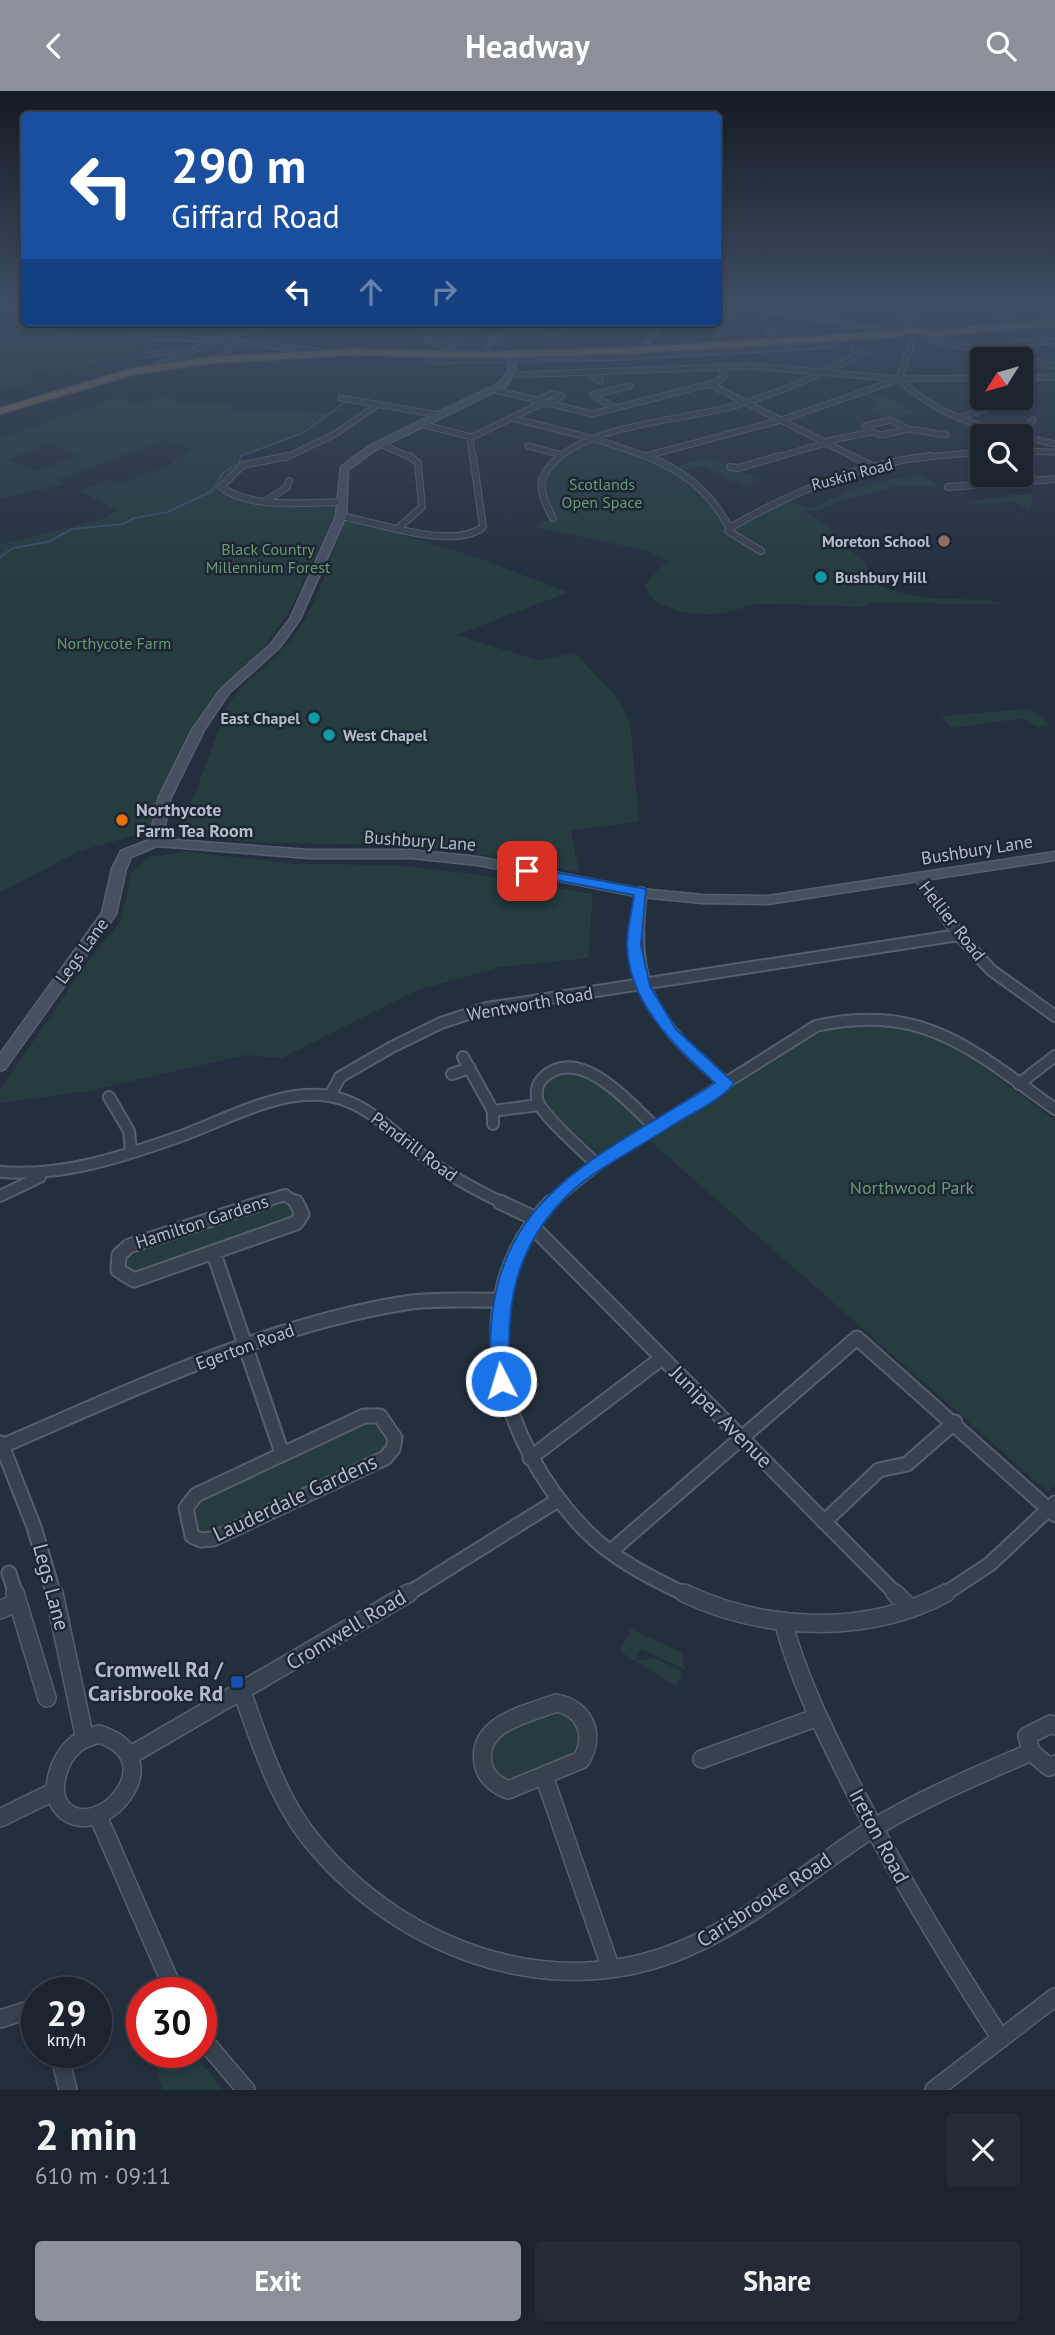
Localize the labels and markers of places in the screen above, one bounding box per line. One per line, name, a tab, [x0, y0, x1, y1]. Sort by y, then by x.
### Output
place label: Moreton School	[822, 531, 930, 551]
marker: Moreton School	[936, 533, 952, 549]
place label: Bushbury Hill	[835, 567, 927, 587]
marker: Bushbury Hill	[813, 569, 829, 585]
place label: East Chapel	[220, 708, 300, 728]
marker: East Chapel	[306, 710, 322, 726]
place label: West Chapel	[343, 725, 428, 745]
marker: West Chapel	[321, 727, 337, 743]
place label: Northycote Farm Tea Room	[136, 798, 253, 842]
marker: Northycote Farm Tea Room	[114, 812, 130, 828]
pin	[497, 841, 557, 901]
place label: Cromwell Rd / Carisbrooke Rd	[88, 1656, 224, 1707]
marker: Cromwell Rd / Carisbrooke Rd	[229, 1674, 245, 1690]

